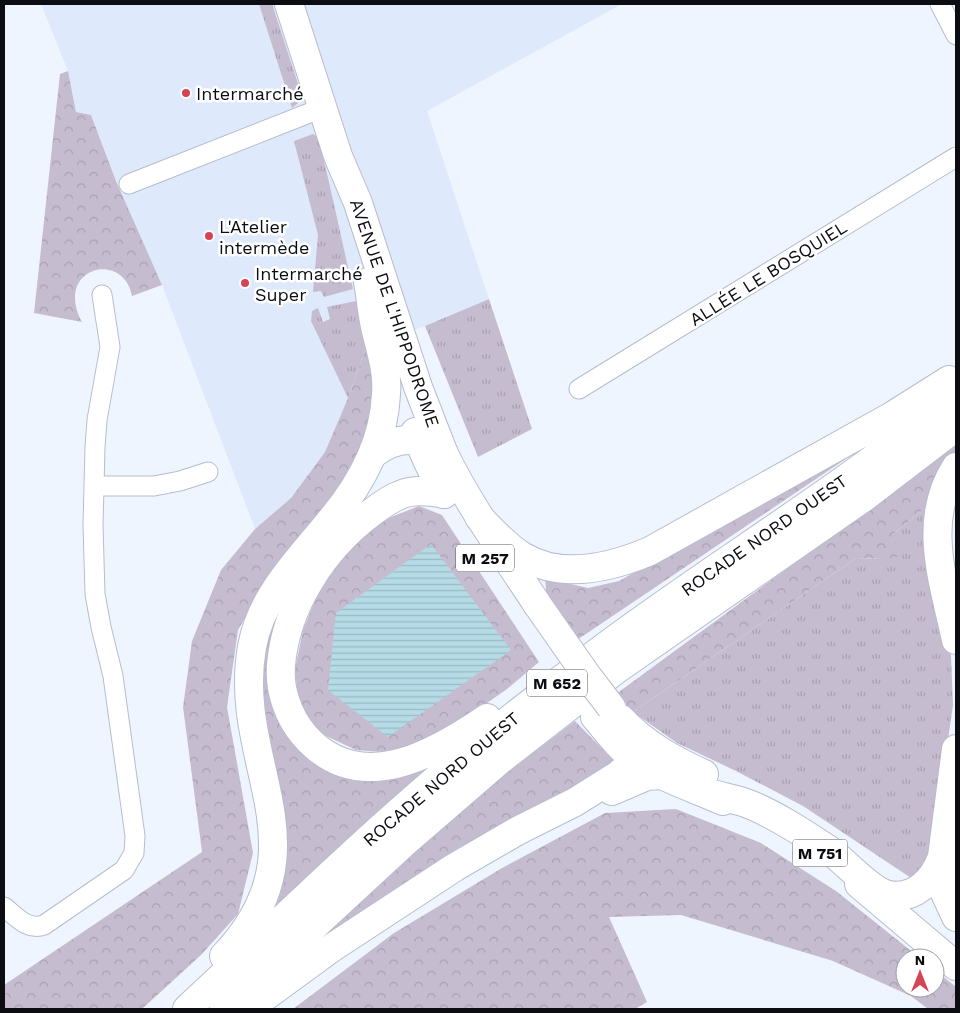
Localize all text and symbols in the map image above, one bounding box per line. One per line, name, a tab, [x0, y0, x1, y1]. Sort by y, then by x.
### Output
place label: Intermarché	[196, 83, 304, 104]
marker: Intermarché	[180, 87, 192, 99]
street label: AVENUE DE L'HIPPODROME	[346, 196, 444, 430]
place label: L'Atelier intermède	[219, 216, 309, 258]
street label: ALLÉE LE BOSQUIEL	[685, 216, 851, 330]
marker: L'Atelier intermède	[203, 230, 215, 242]
place label: Intermarché Super	[255, 263, 363, 305]
marker: Intermarché Super	[239, 277, 251, 289]
street label: ROCADE NORD OUEST	[677, 470, 851, 600]
road number: M 257	[456, 544, 514, 572]
road number: M 652	[527, 670, 587, 696]
street label: ROCADE NORD OUEST	[359, 707, 523, 851]
road number: M 751	[792, 840, 848, 866]
north arrow	[895, 948, 945, 998]
text: N	[915, 952, 925, 968]

